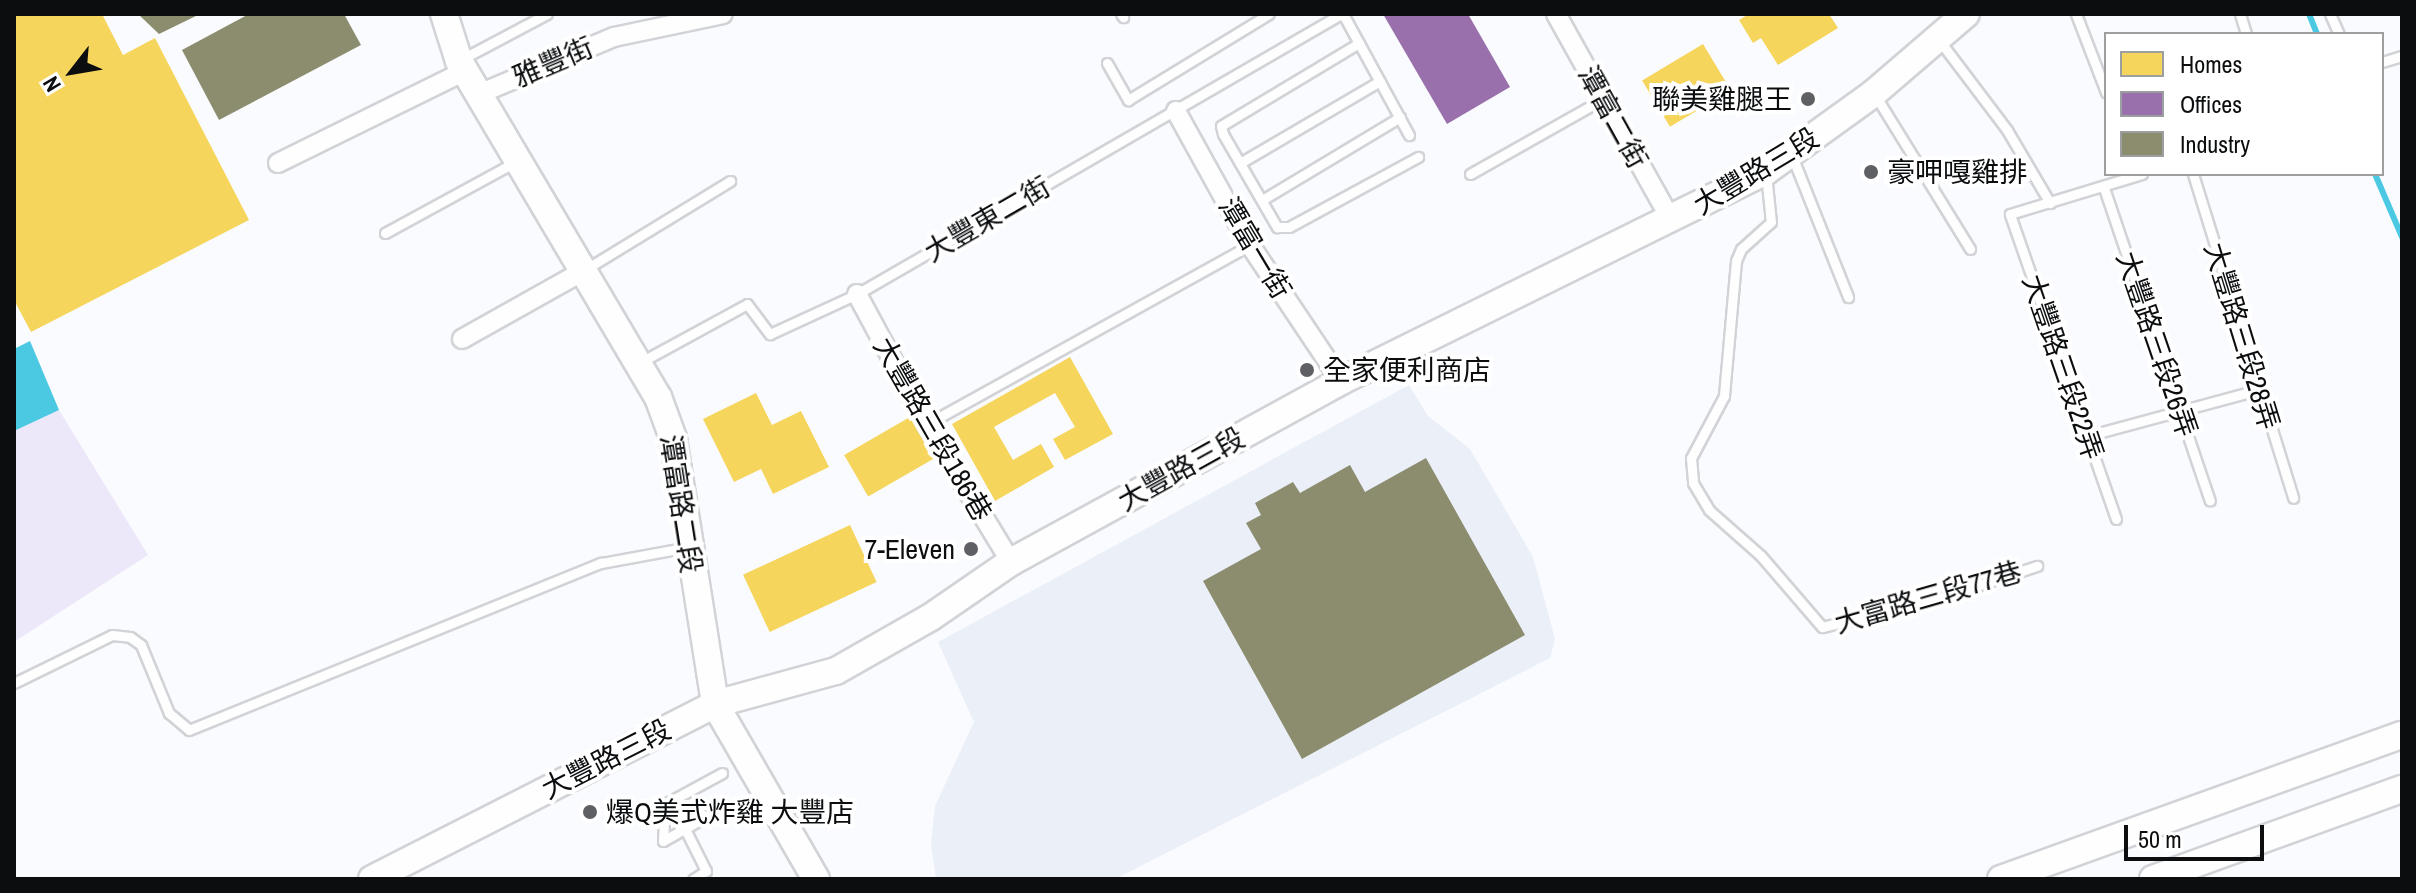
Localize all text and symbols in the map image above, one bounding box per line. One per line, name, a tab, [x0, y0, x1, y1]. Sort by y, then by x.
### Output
street label: 雅豐街	[508, 30, 598, 94]
north arrow	[32, 32, 112, 112]
legend	[2104, 32, 2384, 176]
text: Homes	[2180, 48, 2242, 80]
street label: 潭富二街	[1571, 60, 1655, 174]
text: N	[35, 71, 68, 98]
place label: 聯美雞腿王	[1652, 82, 1792, 116]
text: Offices	[2180, 88, 2242, 120]
marker: 聯美雞腿王	[1799, 90, 1817, 108]
street label: 大豐路三段	[1687, 121, 1825, 221]
text: Industry	[2180, 128, 2250, 160]
place label: 豪呷嘎雞排	[1887, 155, 2027, 189]
marker: 豪呷嘎雞排	[1862, 163, 1880, 181]
street label: 大豐東二街	[918, 169, 1056, 269]
street label: 潭富一街	[1212, 191, 1298, 305]
street label: 大豐路三段28弄	[2198, 239, 2286, 433]
street label: 大豐路三段26弄	[2110, 247, 2204, 441]
street label: 大豐路三段22弄	[2016, 270, 2110, 464]
street label: 大豐路三段186巷	[867, 331, 999, 527]
place label: 全家便利商店	[1323, 353, 1491, 387]
marker: 全家便利商店	[1298, 361, 1316, 379]
street label: 大豐路三段	[1112, 420, 1250, 518]
street label: 潭富路二段	[653, 432, 709, 576]
place label: 7-Eleven	[864, 532, 955, 566]
marker: 7-Eleven	[962, 540, 980, 558]
street label: 大富路三段77巷	[1830, 554, 2026, 640]
street label: 大豐路三段	[536, 712, 676, 806]
place label: 爆Q美式炸雞 大豐店	[606, 795, 854, 829]
marker: 爆Q美式炸雞 大豐店	[581, 803, 599, 821]
scale bar	[2128, 809, 2268, 859]
text: 50 m	[2138, 823, 2182, 855]

